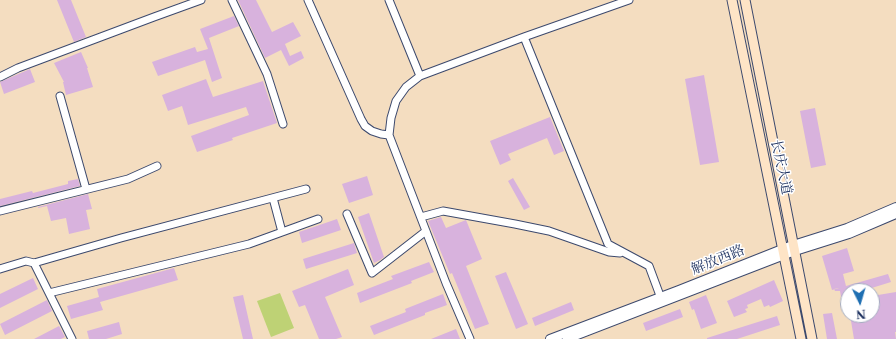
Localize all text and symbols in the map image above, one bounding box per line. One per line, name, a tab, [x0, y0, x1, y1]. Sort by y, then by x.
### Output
street label: 长庆大道	[767, 138, 795, 196]
street label: 解放西路	[689, 242, 747, 278]
north arrow	[840, 283, 880, 323]
text: N	[856, 307, 866, 321]

